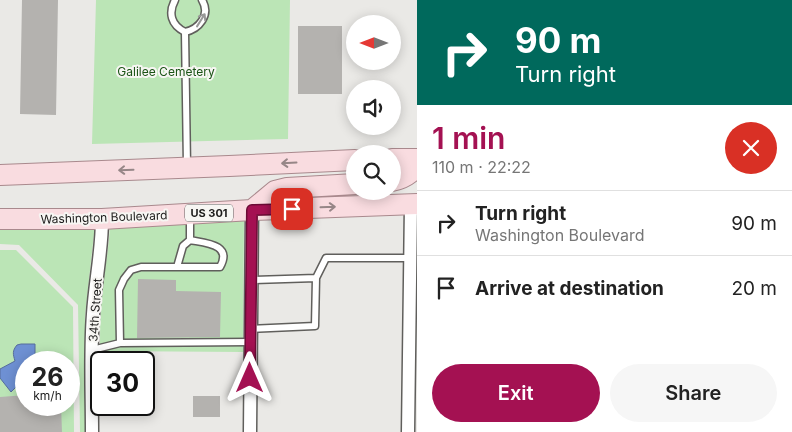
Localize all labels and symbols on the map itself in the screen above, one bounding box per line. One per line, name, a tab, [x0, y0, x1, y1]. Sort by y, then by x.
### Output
one-way arrow	[197, 13, 207, 27]
north arrow	[346, 15, 401, 70]
park label: Galilee Cemetery	[117, 64, 215, 79]
one-way arrow	[281, 158, 298, 168]
one-way arrow	[119, 165, 135, 175]
pin	[271, 188, 313, 230]
one-way arrow	[320, 203, 336, 212]
road number: US 301	[185, 204, 233, 222]
street label: Washington Boulevard	[40, 207, 168, 227]
street label: 34th Street	[85, 278, 105, 342]
speed limit sign: 30	[90, 351, 155, 416]
position arrow	[223, 351, 275, 403]

